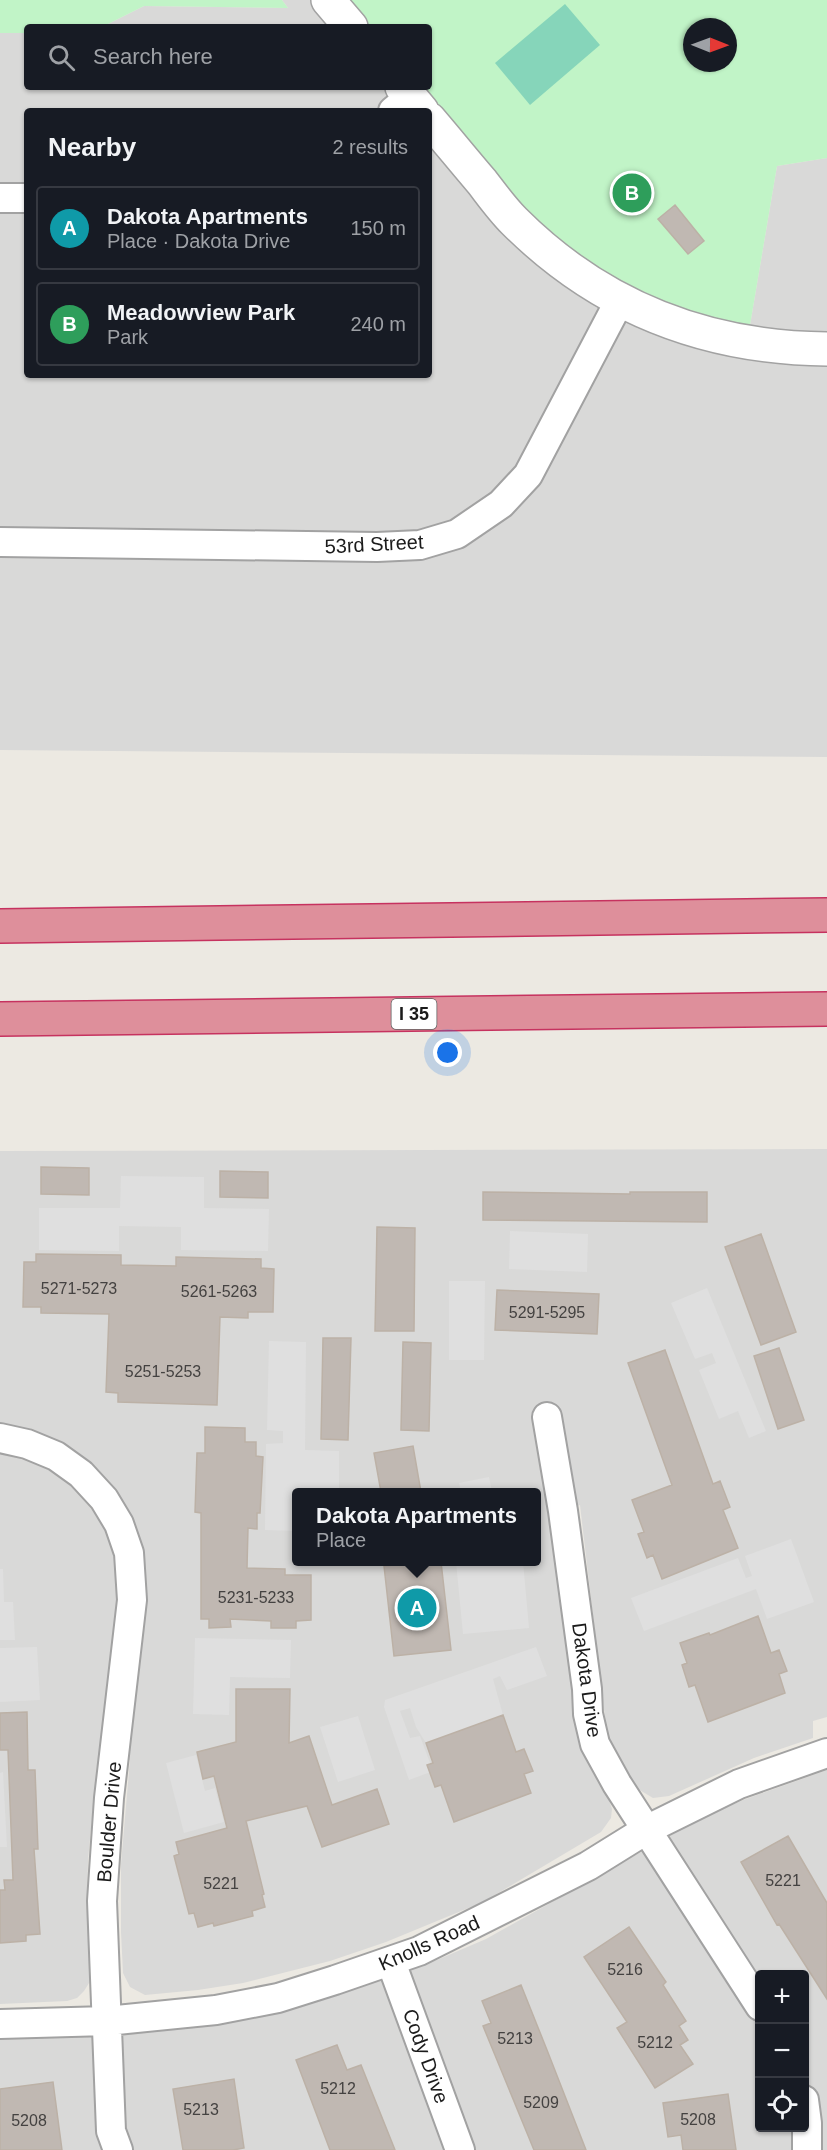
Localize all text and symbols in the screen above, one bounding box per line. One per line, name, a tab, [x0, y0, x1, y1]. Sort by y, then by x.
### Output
north arrow	[683, 18, 737, 72]
search box	[24, 24, 432, 90]
icon: search	[45, 41, 78, 74]
text: Search here	[93, 44, 213, 69]
text: Nearby	[48, 132, 136, 162]
text: 2 results	[332, 136, 408, 158]
pin: B	[612, 170, 652, 216]
text: Dakota Apartments	[107, 204, 308, 229]
text: A	[62, 217, 77, 239]
text: 150 m	[350, 217, 406, 239]
text: Place · Dakota Drive	[107, 230, 290, 252]
text: Meadowview Park	[107, 300, 295, 325]
text: B	[62, 313, 77, 335]
text: 240 m	[350, 313, 406, 335]
text: Park	[107, 326, 148, 348]
street label: 53rd Street	[324, 530, 424, 558]
road number: I 35	[392, 999, 436, 1029]
your location	[433, 1038, 462, 1067]
house number: 5271-5273	[41, 1280, 117, 1297]
house number: 5261-5263	[181, 1283, 257, 1300]
house number: 5291-5295	[509, 1304, 585, 1321]
house number: 5251-5253	[125, 1363, 201, 1380]
popup	[292, 1488, 541, 1566]
text: Dakota Apartments	[316, 1503, 517, 1528]
text: Place	[316, 1529, 366, 1551]
pin: A	[398, 1586, 436, 1630]
house number: 5231-5233	[218, 1589, 294, 1606]
street label: Dakota Drive	[568, 1621, 606, 1739]
street label: Boulder Drive	[93, 1761, 125, 1883]
house number: 5221	[765, 1872, 801, 1889]
house number: 5221	[203, 1875, 239, 1892]
street label: Knolls Road	[375, 1911, 483, 1975]
house number: 5216	[607, 1961, 643, 1978]
map controls	[755, 1970, 809, 2132]
button: +	[755, 1970, 809, 2024]
street label: Cody Drive	[399, 2006, 453, 2106]
button: −	[755, 2024, 809, 2078]
house number: 5213	[497, 2030, 533, 2047]
house number: 5212	[637, 2034, 673, 2051]
button: locate	[755, 2078, 809, 2132]
house number: 5212	[320, 2080, 356, 2097]
house number: 5209	[523, 2094, 559, 2111]
house number: 5213	[183, 2101, 219, 2118]
house number: 5208	[680, 2111, 716, 2128]
house number: 5208	[11, 2112, 47, 2129]

